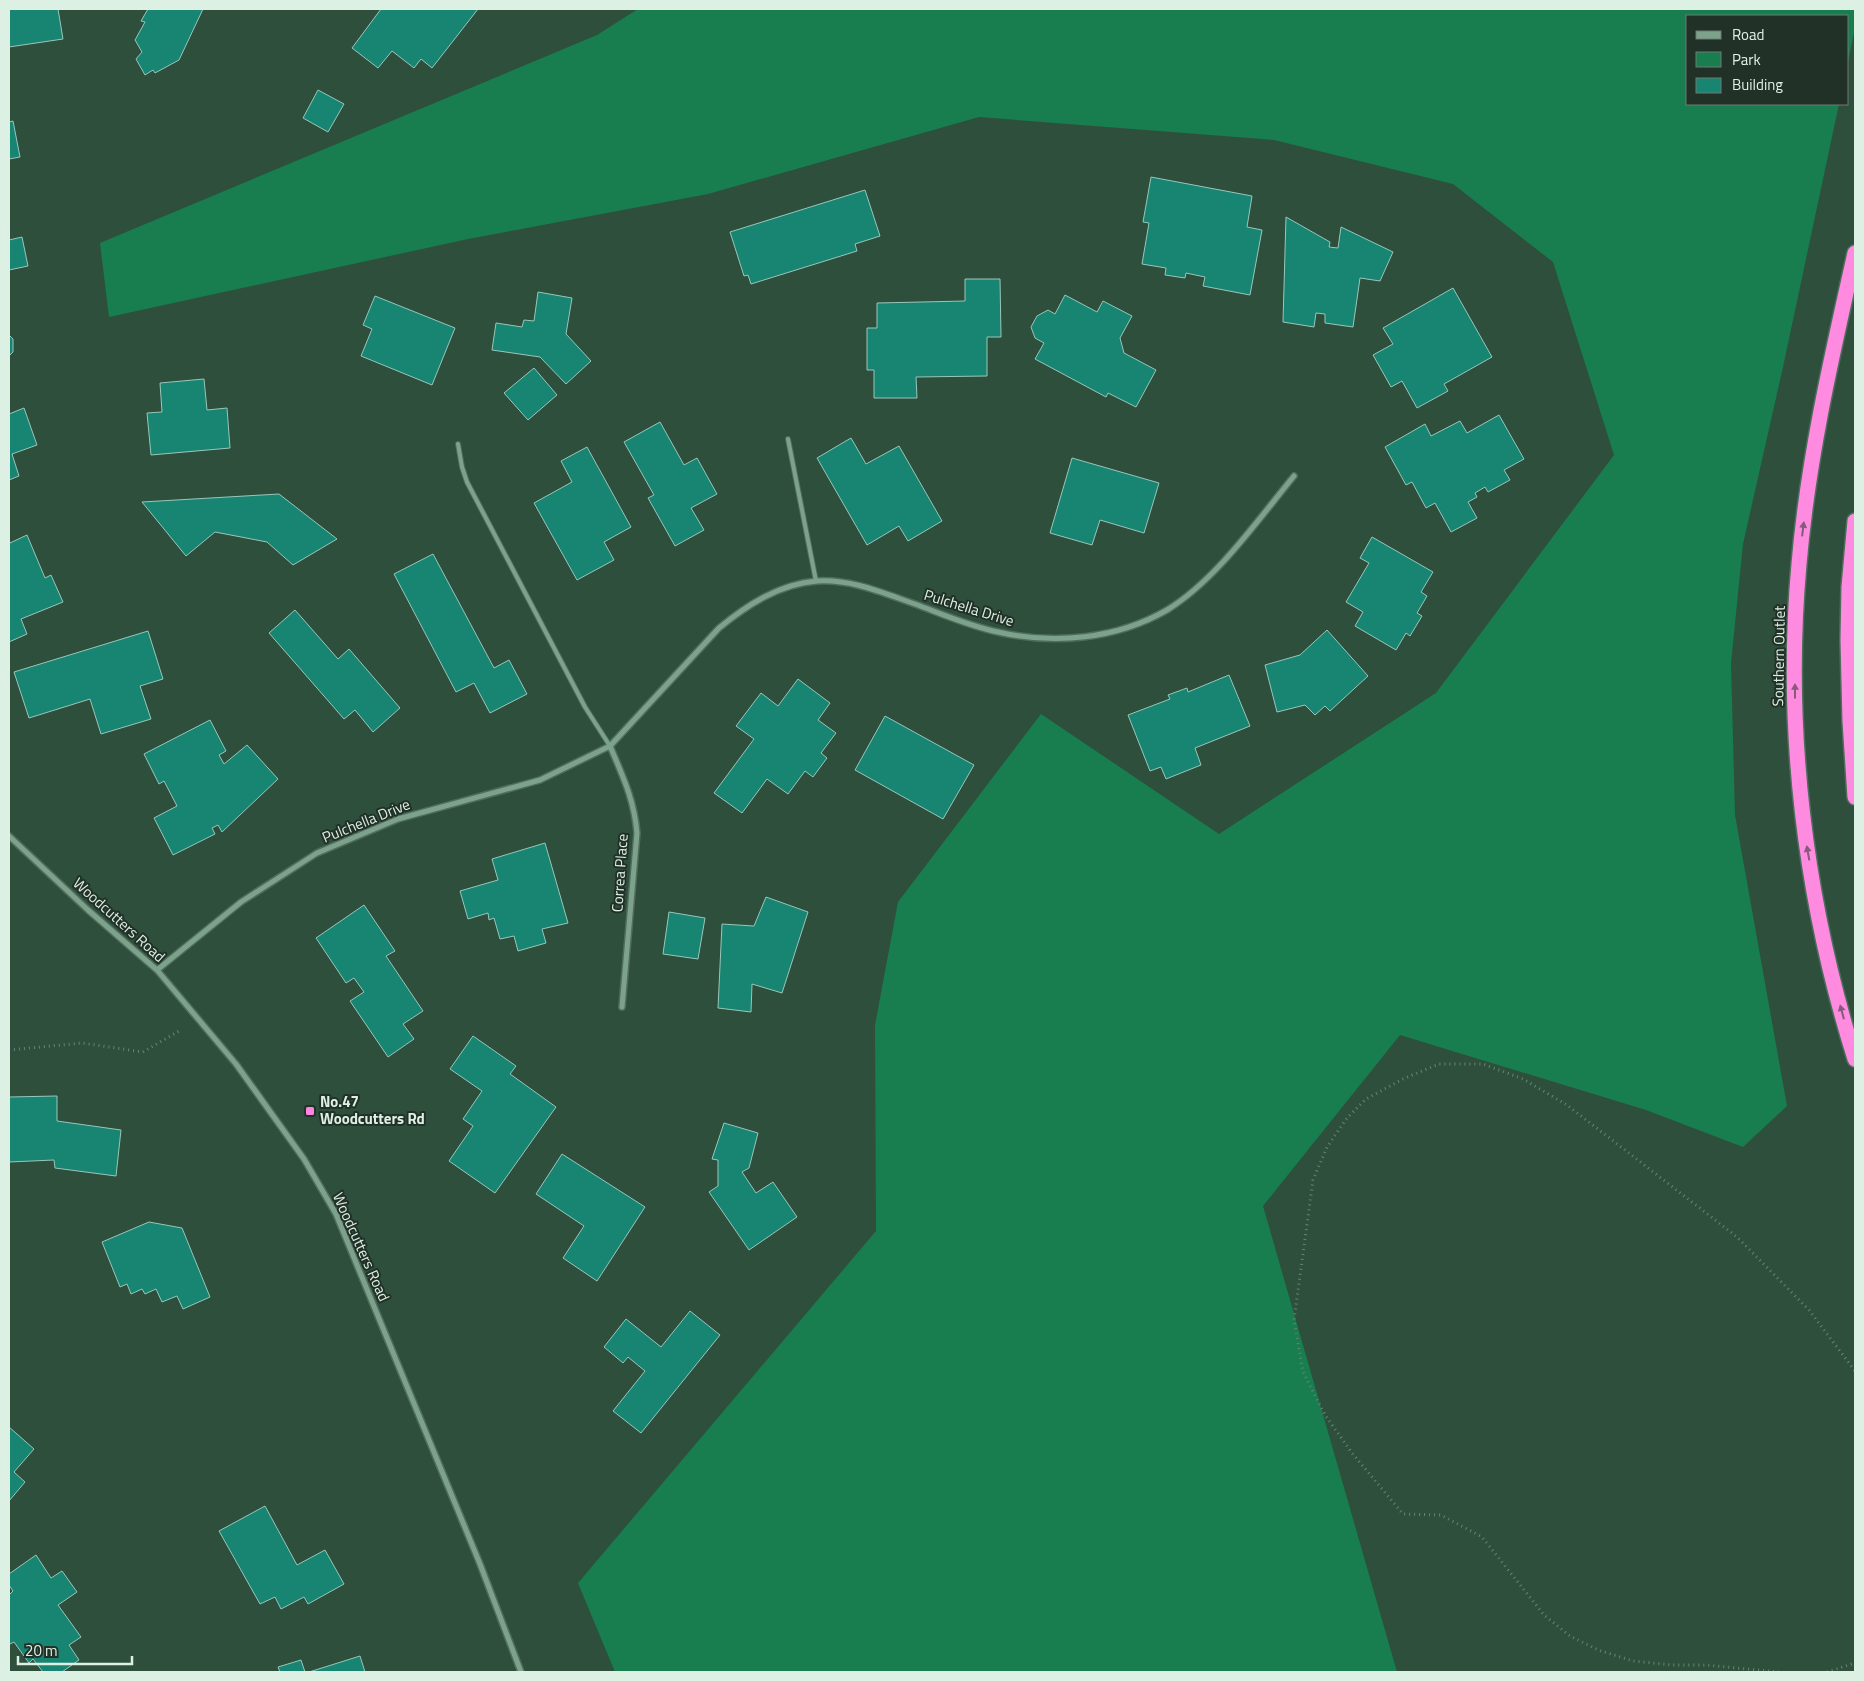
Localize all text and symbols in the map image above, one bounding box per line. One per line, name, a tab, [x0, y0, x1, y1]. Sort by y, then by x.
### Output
legend	[1686, 15, 1849, 105]
text: Road	[1732, 23, 1764, 46]
text: Park	[1732, 48, 1761, 71]
text: Building	[1732, 73, 1783, 96]
one-way arrow	[1799, 521, 1807, 537]
street label: Pulchella Drive	[921, 583, 1017, 632]
street label: Southern Outlet	[1766, 605, 1791, 707]
one-way arrow	[1791, 683, 1799, 699]
street label: Pulchella Drive	[318, 792, 413, 849]
street label: Correa Place	[605, 833, 634, 913]
one-way arrow	[1804, 845, 1812, 861]
street label: Woodcutters Road	[68, 872, 171, 967]
one-way arrow	[1838, 1004, 1846, 1019]
place label: No.47 Woodcutters Rd	[320, 1090, 425, 1130]
marker: No.47 Woodcutters Rd	[304, 1105, 316, 1117]
street label: Woodcutters Road	[327, 1189, 396, 1305]
scale bar	[18, 1634, 131, 1666]
text: 20 m	[25, 1639, 58, 1662]

